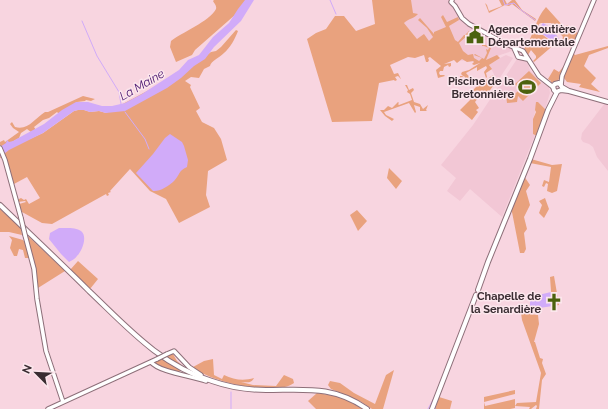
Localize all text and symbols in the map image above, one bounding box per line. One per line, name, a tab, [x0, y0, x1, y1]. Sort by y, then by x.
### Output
place label: Agence Routière Départementale	[488, 23, 576, 49]
public building icon: Agence Routière Départementale	[465, 25, 485, 45]
water label: La Maine	[117, 66, 167, 103]
place label: Piscine de la Bretonnière	[448, 75, 514, 101]
sports icon: Piscine de la Bretonnière	[517, 77, 537, 97]
place label: Chapelle de la Senardière	[471, 290, 541, 316]
church icon: Chapelle de la Senardière	[544, 292, 564, 312]
north arrow	[16, 353, 56, 393]
text: N	[20, 363, 35, 376]

